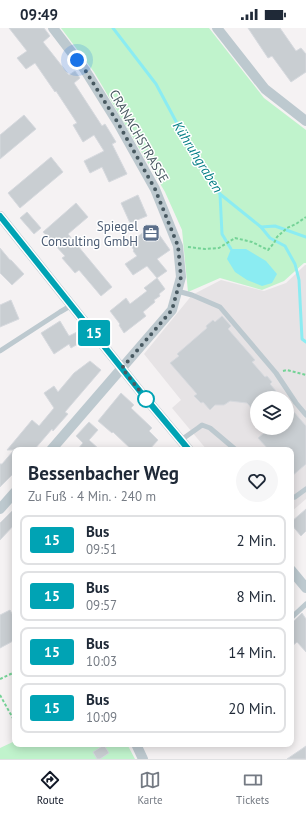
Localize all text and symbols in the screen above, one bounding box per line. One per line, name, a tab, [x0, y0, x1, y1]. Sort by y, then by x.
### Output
text: 09:49	[20, 5, 58, 24]
your location	[67, 50, 87, 70]
street label: CRANACHSTRASSE	[106, 86, 173, 186]
water label: Kühruhgraben	[169, 118, 227, 196]
place label: Spiegel Consulting GmbH	[41, 218, 138, 250]
office icon: Spiegel Consulting GmbH	[141, 223, 161, 243]
line badge: 15	[76, 320, 112, 346]
text: 15	[86, 324, 102, 342]
unlabelled marker	[137, 390, 155, 408]
map controls	[250, 391, 294, 435]
button: layers	[250, 391, 294, 435]
button: heart	[236, 460, 278, 502]
text: Bessenbacher Weg	[28, 461, 179, 485]
text: Zu Fuß · 4 Min. · 240 m	[28, 488, 156, 505]
text: Bus	[86, 522, 109, 541]
text: 15	[44, 531, 60, 549]
text: 2 Min.	[237, 531, 276, 550]
text: 09:51	[86, 541, 117, 558]
text: Bus	[86, 578, 109, 597]
text: 15	[44, 587, 60, 605]
text: 8 Min.	[237, 587, 276, 606]
text: 09:57	[86, 597, 117, 614]
text: Bus	[86, 634, 109, 653]
text: 15	[44, 643, 60, 661]
text: 14 Min.	[228, 643, 276, 662]
text: 10:03	[86, 653, 117, 670]
text: Bus	[86, 690, 109, 709]
text: 15	[44, 699, 60, 717]
text: 20 Min.	[228, 699, 276, 718]
text: 10:09	[86, 709, 117, 726]
tab: Route	[37, 769, 64, 807]
tab: Karte	[137, 769, 163, 807]
tab: Tickets	[236, 769, 269, 807]

